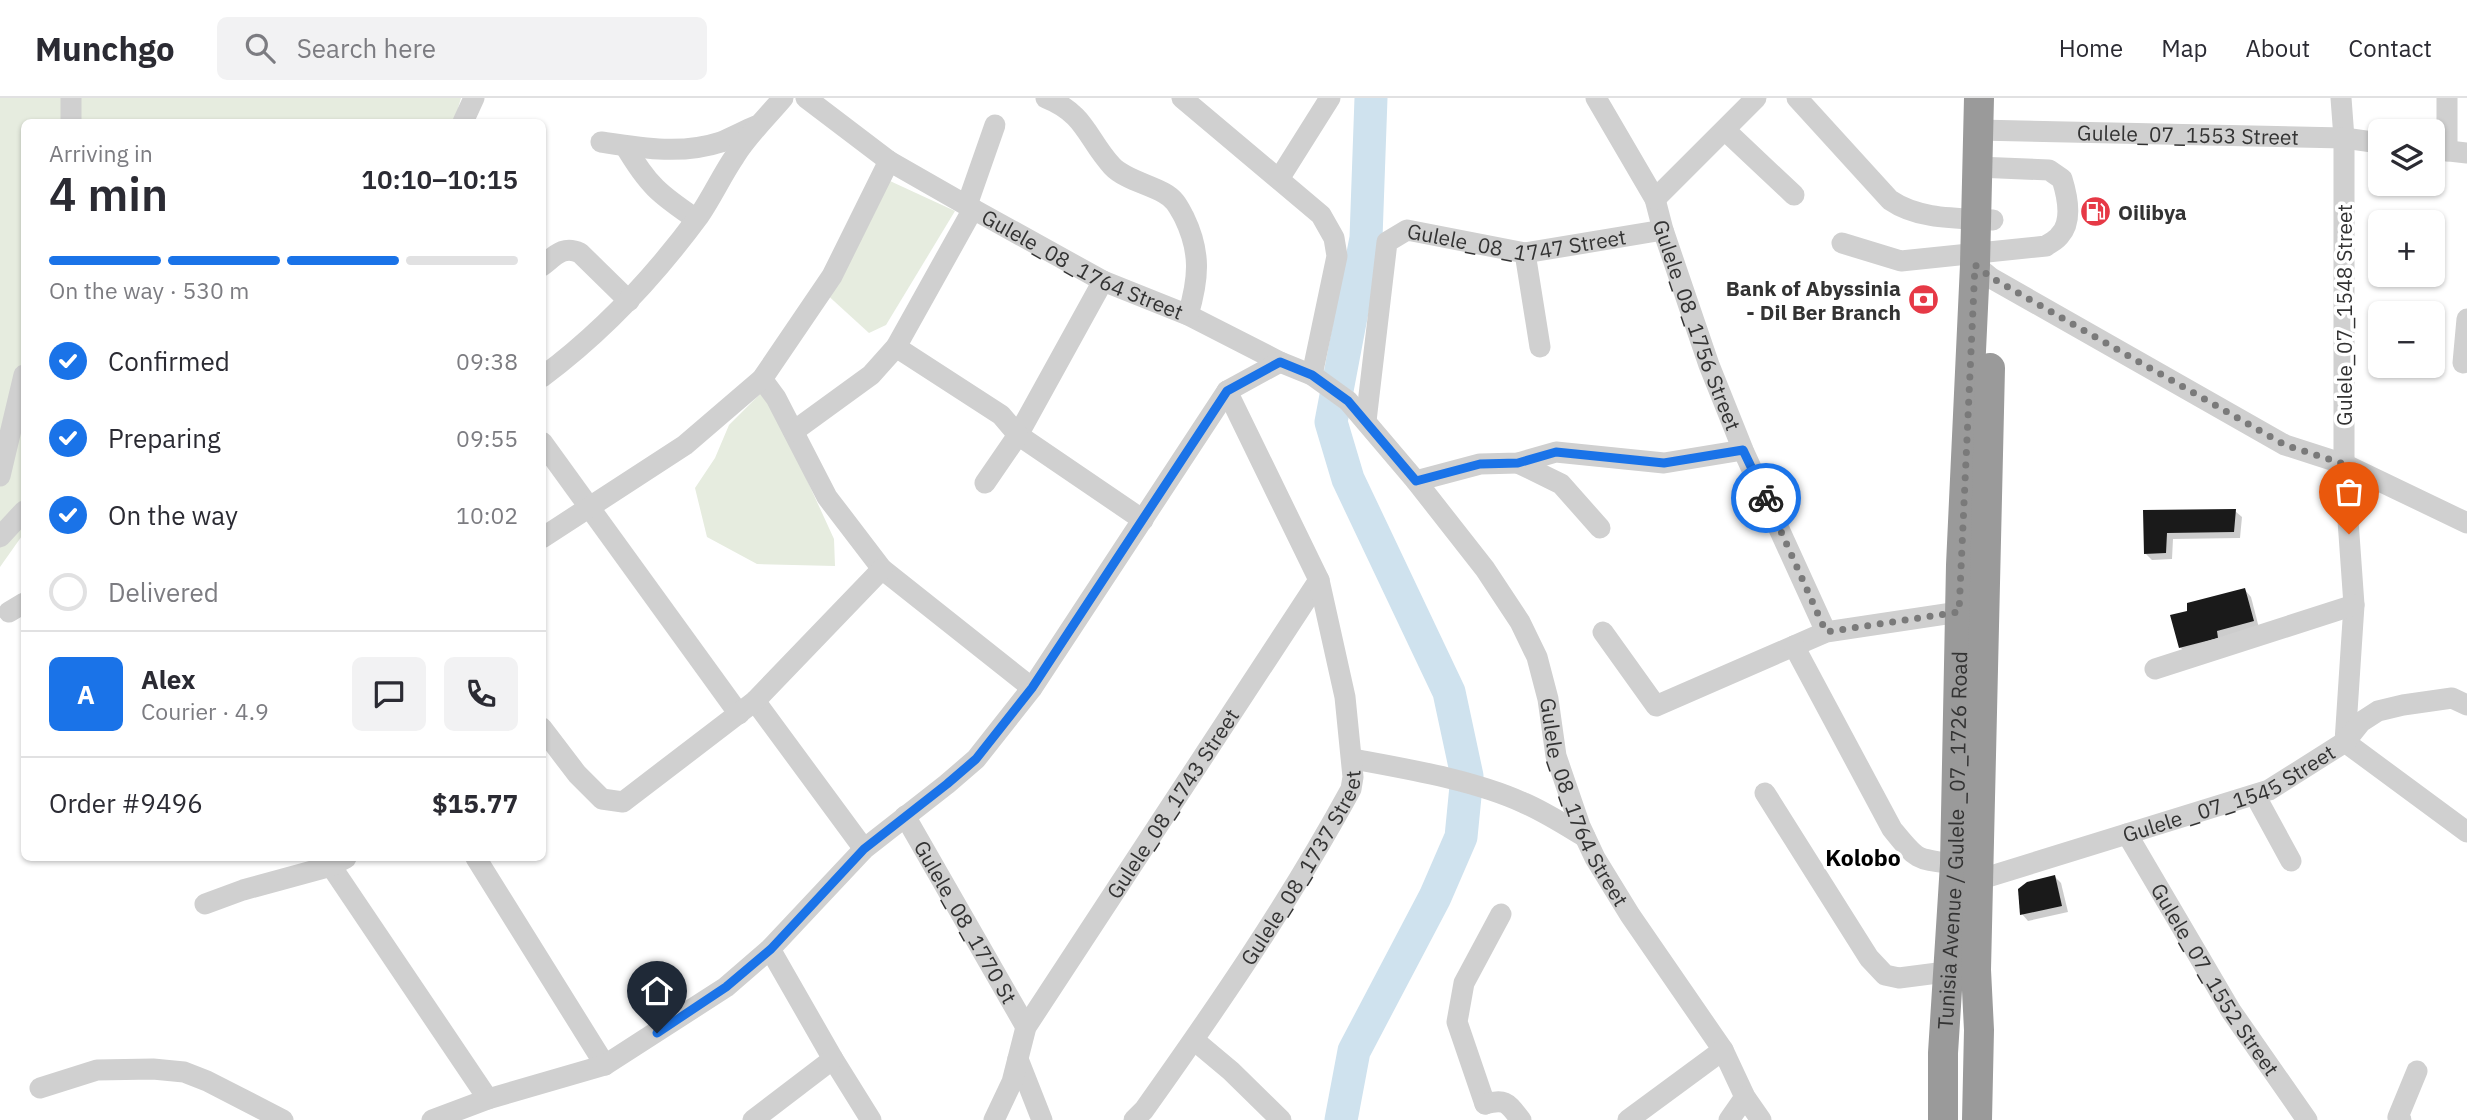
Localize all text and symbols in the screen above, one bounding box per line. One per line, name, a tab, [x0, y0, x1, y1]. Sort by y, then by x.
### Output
search box	[217, 17, 707, 80]
text: Munchgo	[35, 27, 175, 70]
icon: search	[241, 29, 279, 67]
text: Search here	[297, 31, 436, 65]
text: Home	[2059, 32, 2123, 64]
text: Map	[2161, 32, 2207, 64]
text: About	[2245, 32, 2310, 64]
text: Contact	[2348, 32, 2432, 64]
street label: Gulele_07_1553 Street	[2077, 118, 2299, 151]
map controls	[2368, 119, 2445, 378]
button: layers	[2368, 119, 2445, 196]
text: Arriving in	[49, 138, 153, 168]
text: 10:10–10:15	[361, 162, 518, 196]
text: 4 min	[49, 164, 168, 224]
fuel station icon: Oilibya	[2078, 195, 2112, 229]
place label: Oilibya	[2118, 198, 2187, 226]
street label: Gulele_08_1764 Street	[977, 203, 1188, 326]
street label: Gulele_07_1548 Street	[2330, 204, 2358, 426]
button: +	[2368, 210, 2445, 287]
street label: Gulele_08_1747 Street	[1405, 216, 1628, 267]
street label: Gulele_08_1756 Street	[1647, 217, 1748, 435]
place label: Bank of Abyssinia - Dil Ber Branch	[1726, 274, 1901, 326]
text: On the way · 530 m	[49, 275, 249, 305]
bank icon: Bank of Abyssinia - Dil Ber Branch	[1907, 283, 1941, 317]
button: −	[2368, 301, 2445, 378]
icon: check	[49, 342, 87, 380]
text: Confirmed	[108, 344, 230, 378]
text: 09:38	[456, 346, 518, 376]
icon: check	[49, 419, 87, 457]
text: Preparing	[108, 421, 221, 455]
text: 09:55	[456, 423, 518, 453]
pin	[2319, 462, 2379, 534]
courier	[1731, 463, 1801, 533]
icon: bag	[2330, 473, 2368, 511]
icon: bike	[1747, 479, 1785, 517]
icon: check	[49, 496, 87, 534]
text: On the way	[108, 498, 238, 532]
text: 10:02	[456, 500, 518, 530]
text: Delivered	[108, 575, 219, 609]
street label: Tunisia Avenue / Gulele _07_1726 Road	[1931, 651, 1973, 1030]
button: chat	[352, 657, 426, 731]
button: phone	[444, 657, 518, 731]
text: Alex	[141, 662, 195, 696]
text: A	[77, 677, 95, 711]
text: Courier · 4.9	[141, 696, 269, 726]
street label: Gulele_08_1764 Street	[1534, 696, 1635, 911]
street label: Gulele_08_1743 Street	[1100, 703, 1245, 904]
street label: Gulele _07_1545 Street	[2119, 738, 2340, 848]
street label: Gulele_08_1737 Street	[1234, 769, 1367, 970]
text: Order #9496	[49, 786, 203, 820]
text: $15.77	[432, 786, 518, 820]
street label: Gulele_08_1770 St	[908, 835, 1024, 1009]
district label: Kolobo	[1825, 842, 1901, 872]
street label: Gulele_07_1552 Street	[2145, 878, 2286, 1081]
pin	[627, 961, 687, 1033]
icon: home	[638, 972, 676, 1010]

